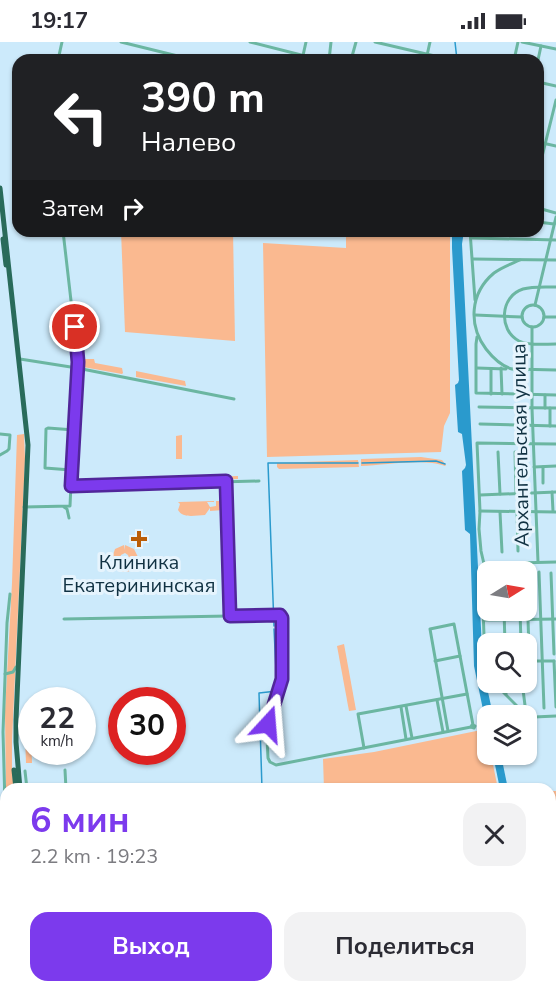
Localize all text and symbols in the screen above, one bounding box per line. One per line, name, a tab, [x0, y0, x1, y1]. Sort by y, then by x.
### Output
text: 19:17	[30, 6, 88, 36]
text: 390 m	[141, 70, 265, 127]
icon: left	[42, 78, 120, 156]
text: Налево	[141, 124, 236, 161]
icon: right	[116, 192, 149, 225]
text: Затем	[42, 194, 104, 224]
pin	[49, 301, 100, 352]
icon: arrive	[58, 310, 91, 343]
street label: Архангельская улица	[505, 343, 536, 547]
marker: Клиника Екатерининская	[130, 530, 148, 548]
place label: Клиника Екатерининская	[63, 549, 215, 599]
north arrow	[477, 561, 537, 621]
map controls	[477, 561, 537, 765]
button: search	[477, 633, 537, 693]
speed limit sign: 30	[108, 687, 186, 765]
position arrow	[236, 692, 300, 756]
text: 22	[39, 698, 75, 739]
button: layers	[477, 705, 537, 765]
text: km/h	[40, 731, 74, 751]
text: 6 мин	[30, 796, 130, 845]
button: close	[463, 803, 526, 866]
text: 2.2 km · 19:23	[30, 843, 158, 870]
button: Выход	[30, 912, 272, 981]
button: Поделиться	[284, 912, 526, 981]

